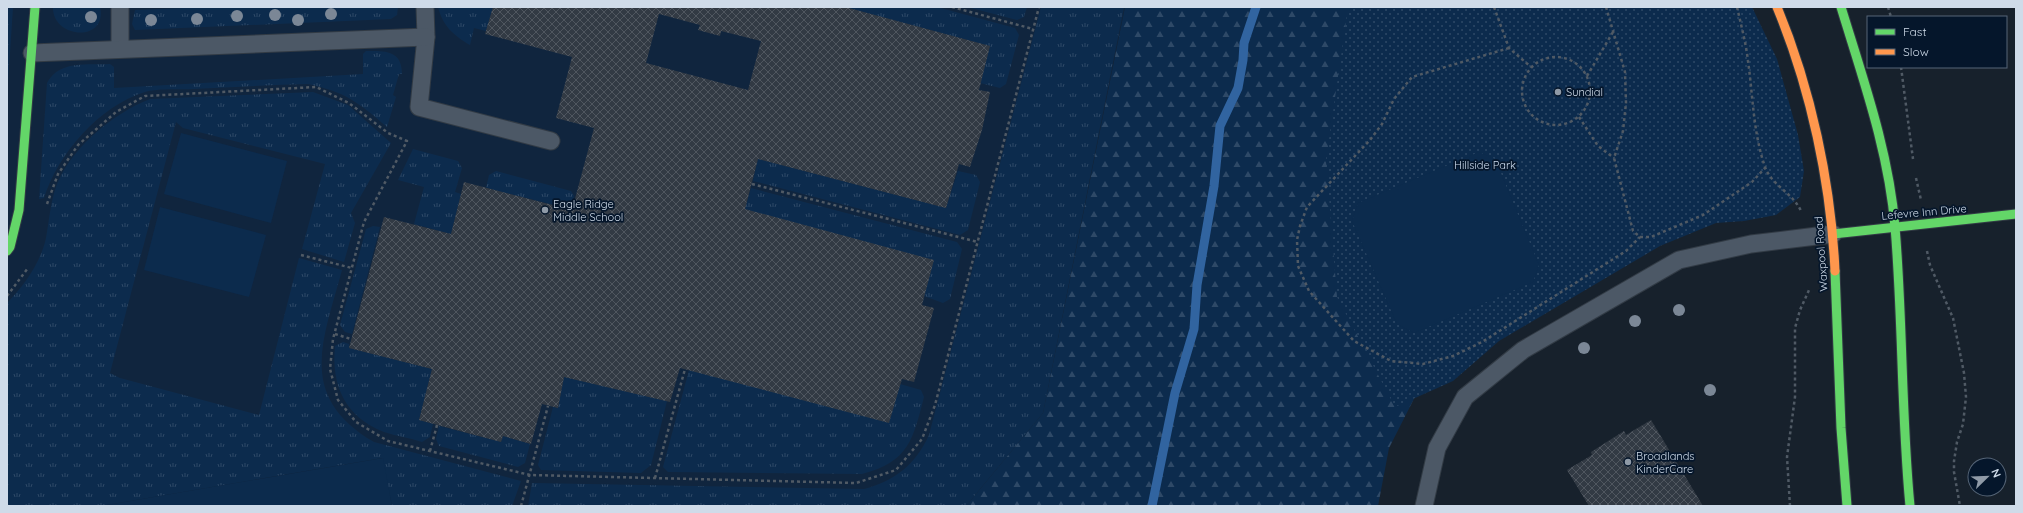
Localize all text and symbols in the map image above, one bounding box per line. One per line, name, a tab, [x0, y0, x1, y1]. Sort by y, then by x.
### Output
legend	[1867, 16, 2007, 68]
text: Fast	[1903, 24, 1927, 39]
text: Slow	[1903, 44, 1929, 59]
place label: Sundial	[1566, 85, 1603, 99]
marker: Sundial	[1553, 87, 1563, 97]
park label: Hillside Park	[1454, 158, 1516, 172]
place label: Eagle Ridge Middle School	[553, 197, 623, 224]
street label: Lefevre Inn Drive	[1881, 201, 1967, 223]
marker: Eagle Ridge Middle School	[540, 205, 550, 215]
street label: Waxpool Road	[1811, 216, 1831, 292]
place label: Broadlands KinderCare	[1636, 449, 1695, 476]
marker: Broadlands KinderCare	[1623, 457, 1633, 467]
north arrow	[1967, 457, 2007, 497]
text: N	[1988, 467, 2004, 480]

